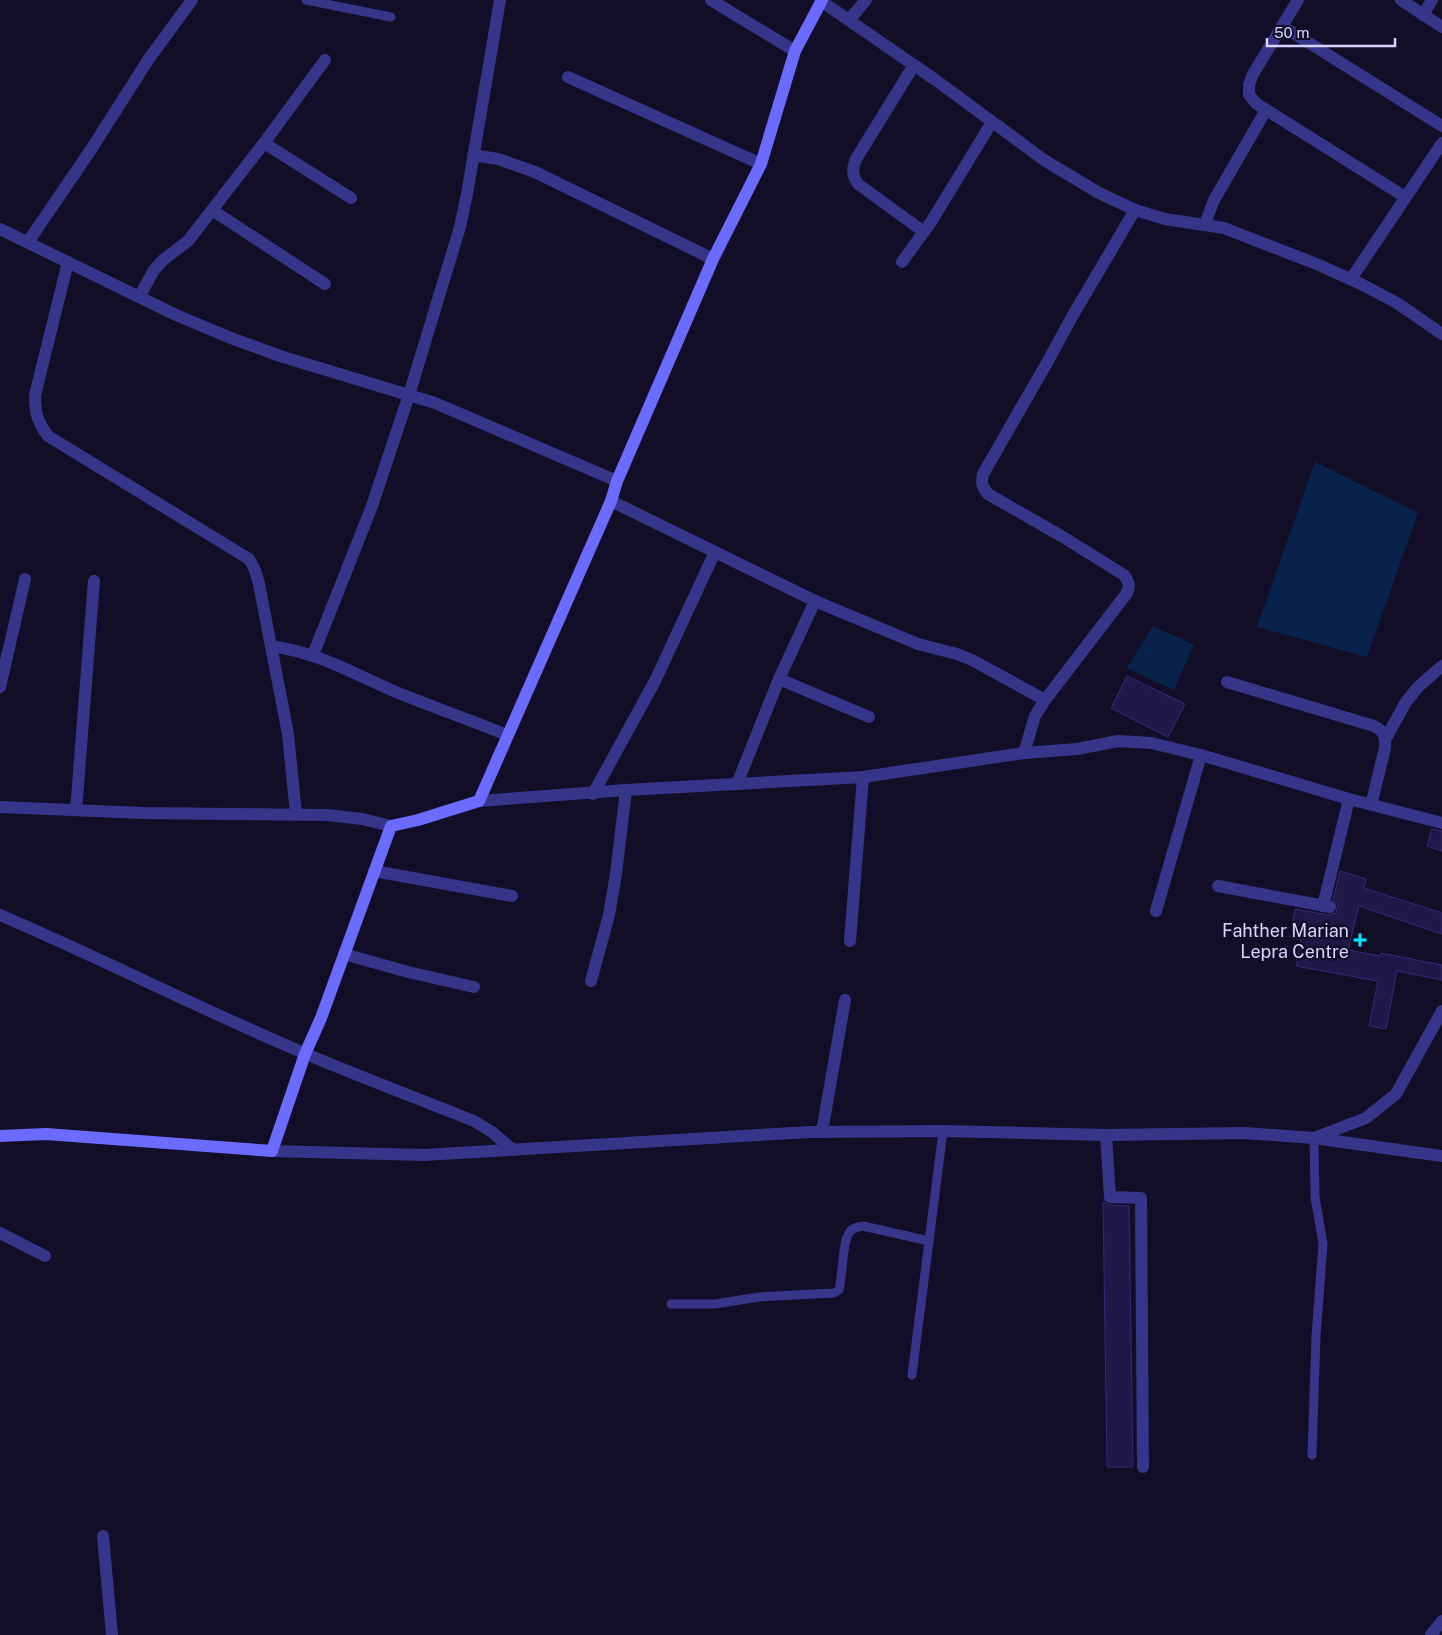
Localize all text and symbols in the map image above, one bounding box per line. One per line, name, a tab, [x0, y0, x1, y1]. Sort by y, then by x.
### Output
scale bar	[1267, 15, 1394, 47]
text: 50 m	[1274, 24, 1309, 41]
place label: Fahther Marian Lepra Centre	[1222, 920, 1349, 962]
marker: Fahther Marian Lepra Centre	[1353, 933, 1367, 947]

